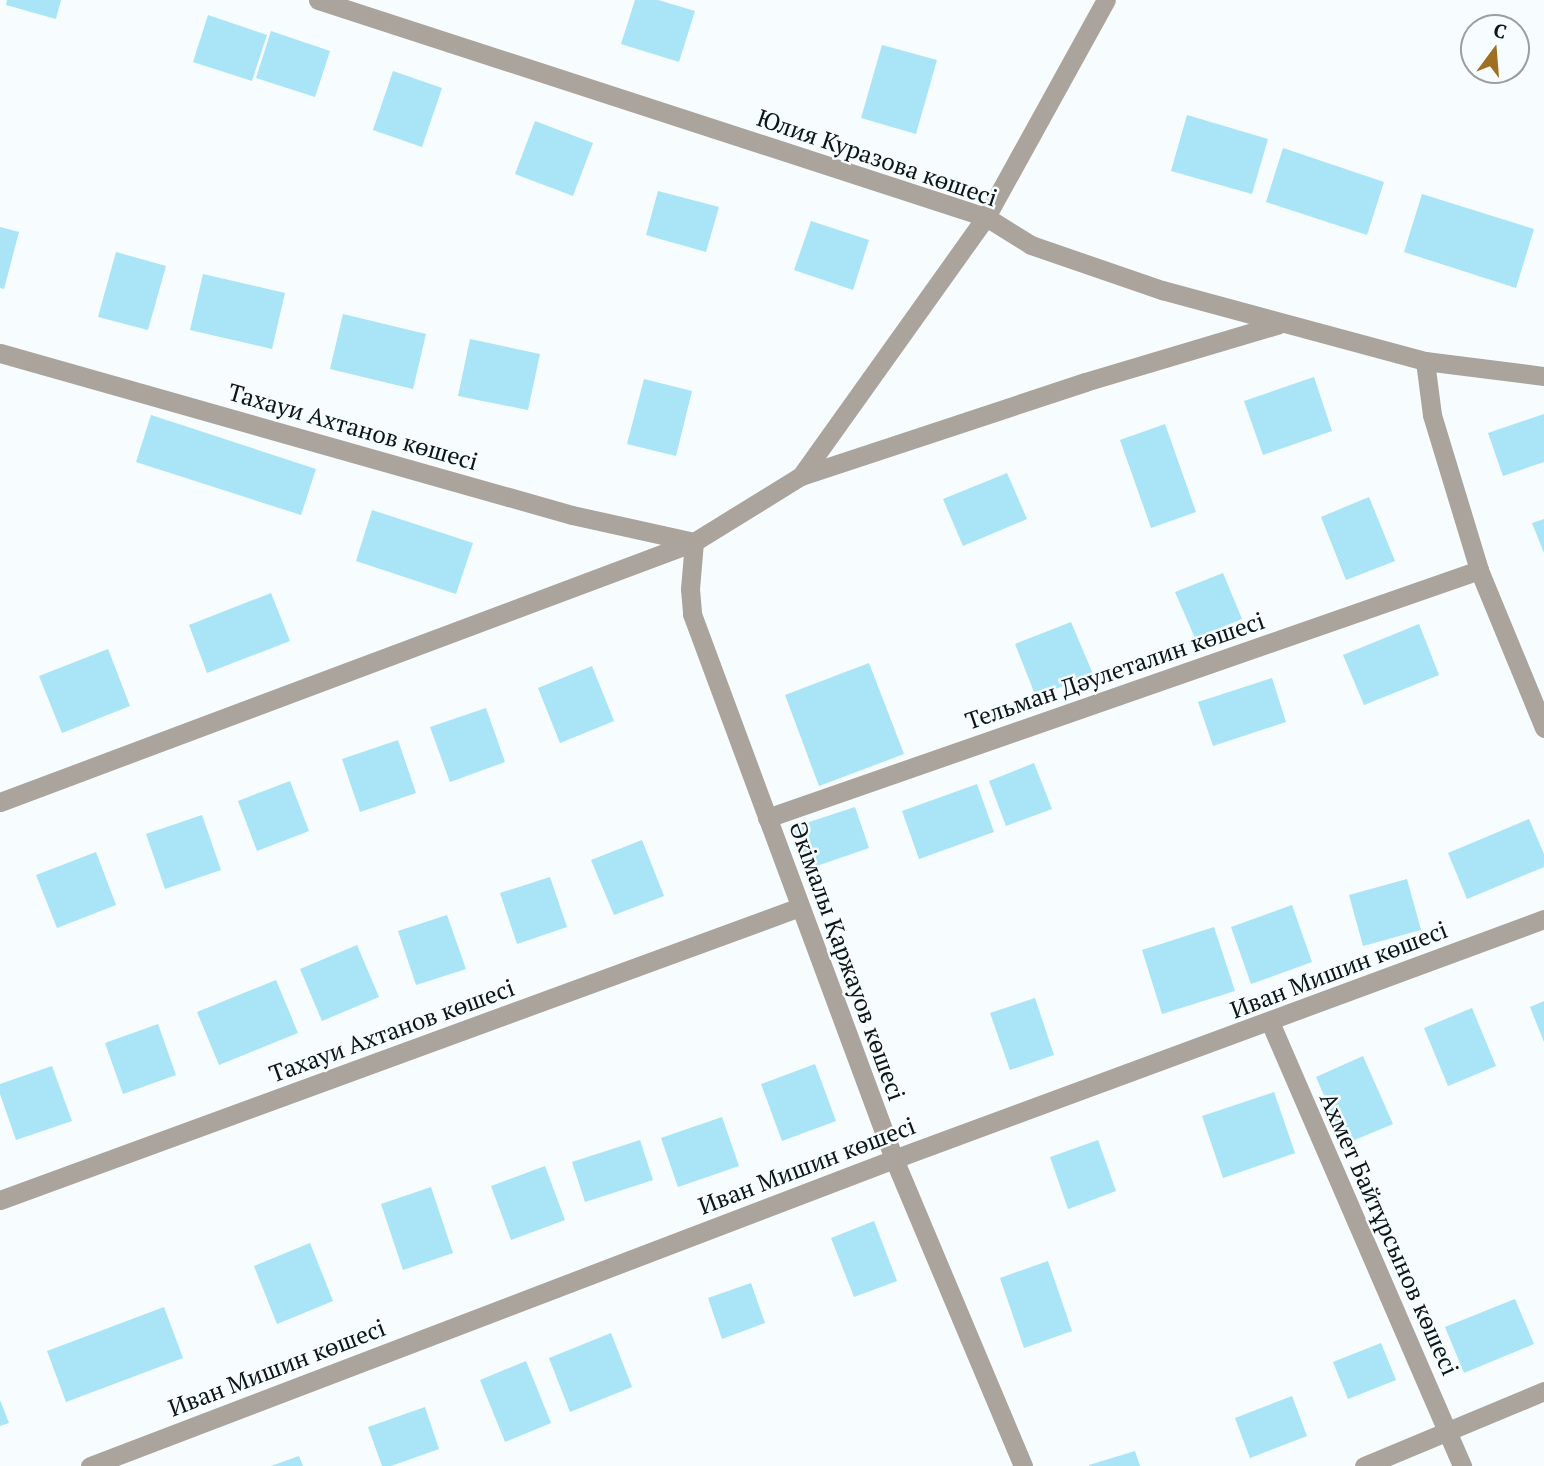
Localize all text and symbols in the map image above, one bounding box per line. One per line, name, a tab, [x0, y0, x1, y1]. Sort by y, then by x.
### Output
north arrow	[1460, 14, 1530, 84]
text: С	[1491, 17, 1510, 44]
street label: Юлия Куразова көшесі	[753, 103, 1001, 213]
street label: Тахауи Ахтанов көшесі	[225, 377, 481, 477]
street label: Тельман Дәулеталин көшесі	[962, 606, 1268, 736]
street label: Әкімалы Қаржауов көшесі	[783, 818, 911, 1104]
street label: Иван Мишин көшесі	[1226, 915, 1452, 1025]
street label: Тахауи Ахтанов көшесі	[265, 973, 519, 1089]
street label: Ахмет Байтұрсынов көшесі	[1313, 1088, 1465, 1380]
street label: Иван Мишин көшесі	[694, 1111, 920, 1221]
street label: Иван Мишин көшесі	[164, 1313, 390, 1423]

